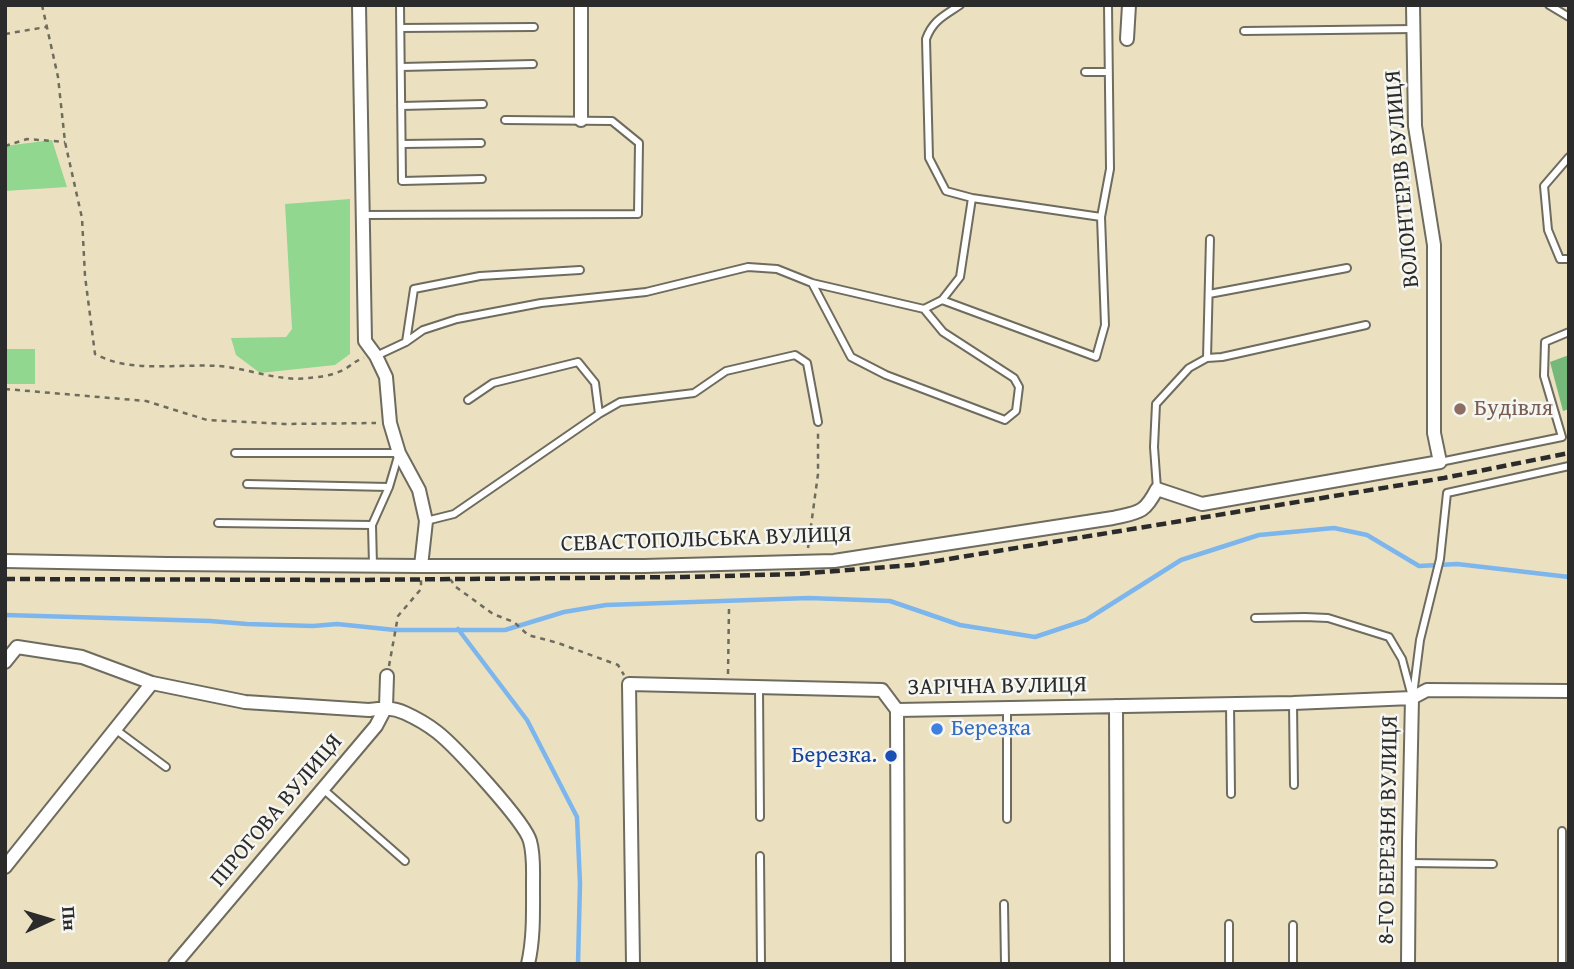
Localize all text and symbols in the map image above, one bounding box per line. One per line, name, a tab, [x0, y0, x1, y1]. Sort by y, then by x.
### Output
street label: ВОЛОНТЕРІВ ВУЛИЦЯ	[1380, 69, 1426, 289]
place label: Будівля	[1474, 395, 1553, 423]
marker: Будівля	[1452, 401, 1468, 417]
street label: СЕВАСТОПОЛЬСЬКА ВУЛИЦЯ	[560, 521, 852, 559]
street label: ЗАРІЧНА ВУЛИЦЯ	[907, 672, 1087, 702]
place label: Березка	[951, 715, 1031, 743]
street label: 8-ГО БЕРЕЗНЯ ВУЛИЦЯ	[1373, 715, 1405, 945]
marker: Березка	[929, 721, 945, 737]
street label: ПІРОГОВА ВУЛИЦЯ	[205, 729, 349, 893]
place label: Березка.	[791, 742, 877, 770]
marker: Березка.	[883, 748, 899, 764]
north arrow	[14, 885, 84, 955]
text: Пн	[55, 905, 85, 932]

